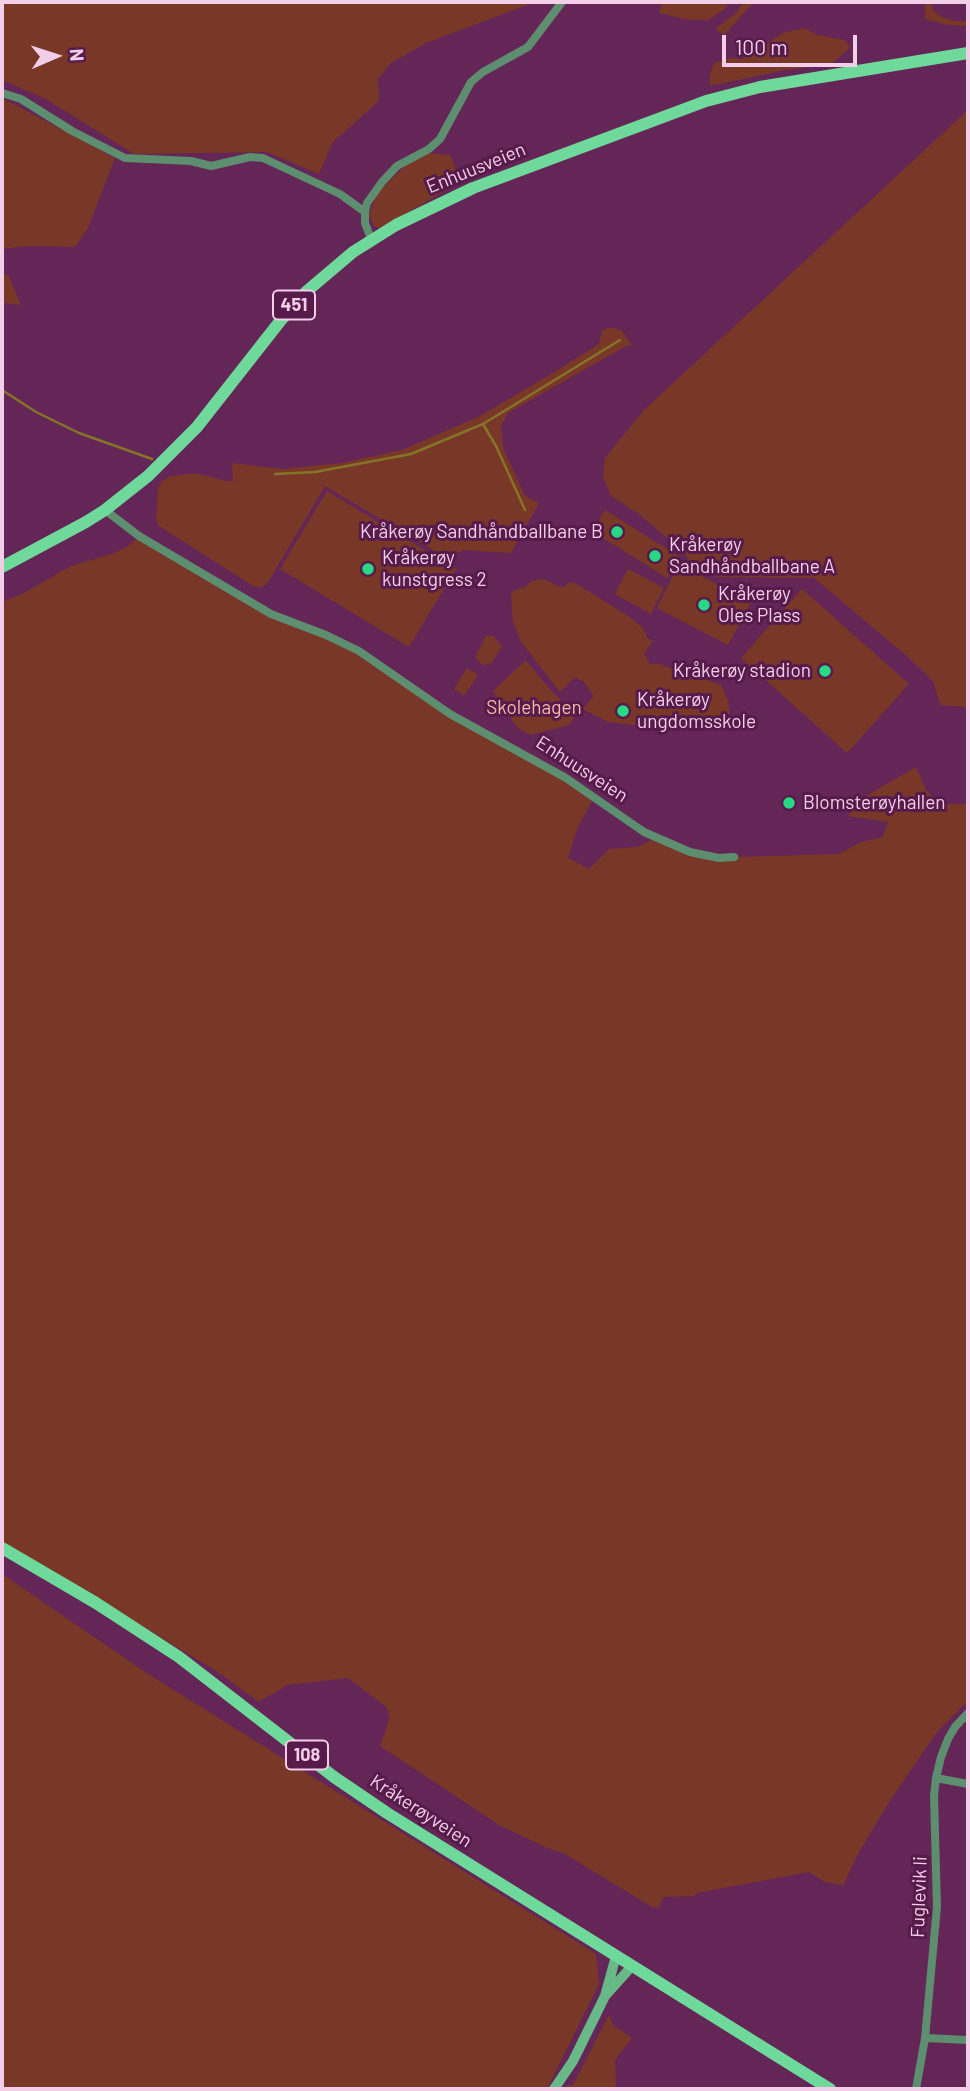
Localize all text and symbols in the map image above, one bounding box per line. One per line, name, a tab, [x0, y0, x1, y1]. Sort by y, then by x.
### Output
north arrow	[21, 21, 91, 91]
scale bar	[725, 21, 860, 65]
text: 100 m	[735, 34, 788, 59]
text: N	[66, 48, 89, 62]
street label: Enhuusveien	[423, 138, 529, 198]
road number: 451	[273, 290, 315, 320]
place label: Kråkerøy Sandhåndballbane B	[360, 521, 603, 543]
marker: Kråkerøy Sandhåndballbane B	[609, 524, 625, 540]
place label: Kråkerøy Sandhåndballbane A	[669, 534, 835, 578]
place label: Kråkerøy kunstgress 2	[382, 547, 487, 591]
marker: Kråkerøy Sandhåndballbane A	[647, 548, 663, 564]
marker: Kråkerøy kunstgress 2	[360, 561, 376, 577]
place label: Kråkerøy Oles Plass	[718, 583, 800, 627]
marker: Kråkerøy Oles Plass	[696, 597, 712, 613]
place label: Kråkerøy stadion	[673, 660, 811, 682]
marker: Kråkerøy stadion	[817, 663, 833, 679]
place label: Kråkerøy ungdomsskole	[637, 689, 756, 733]
park label: Skolehagen	[486, 697, 582, 719]
marker: Kråkerøy ungdomsskole	[615, 703, 631, 719]
street label: Enhuusveien	[532, 731, 632, 807]
place label: Blomsterøyhallen	[803, 792, 946, 814]
marker: Blomsterøyhallen	[781, 795, 797, 811]
road number: 108	[286, 1740, 328, 1770]
street label: Kråkerøyveien	[366, 1770, 476, 1852]
street label: Fuglevik li	[906, 1856, 932, 1938]

